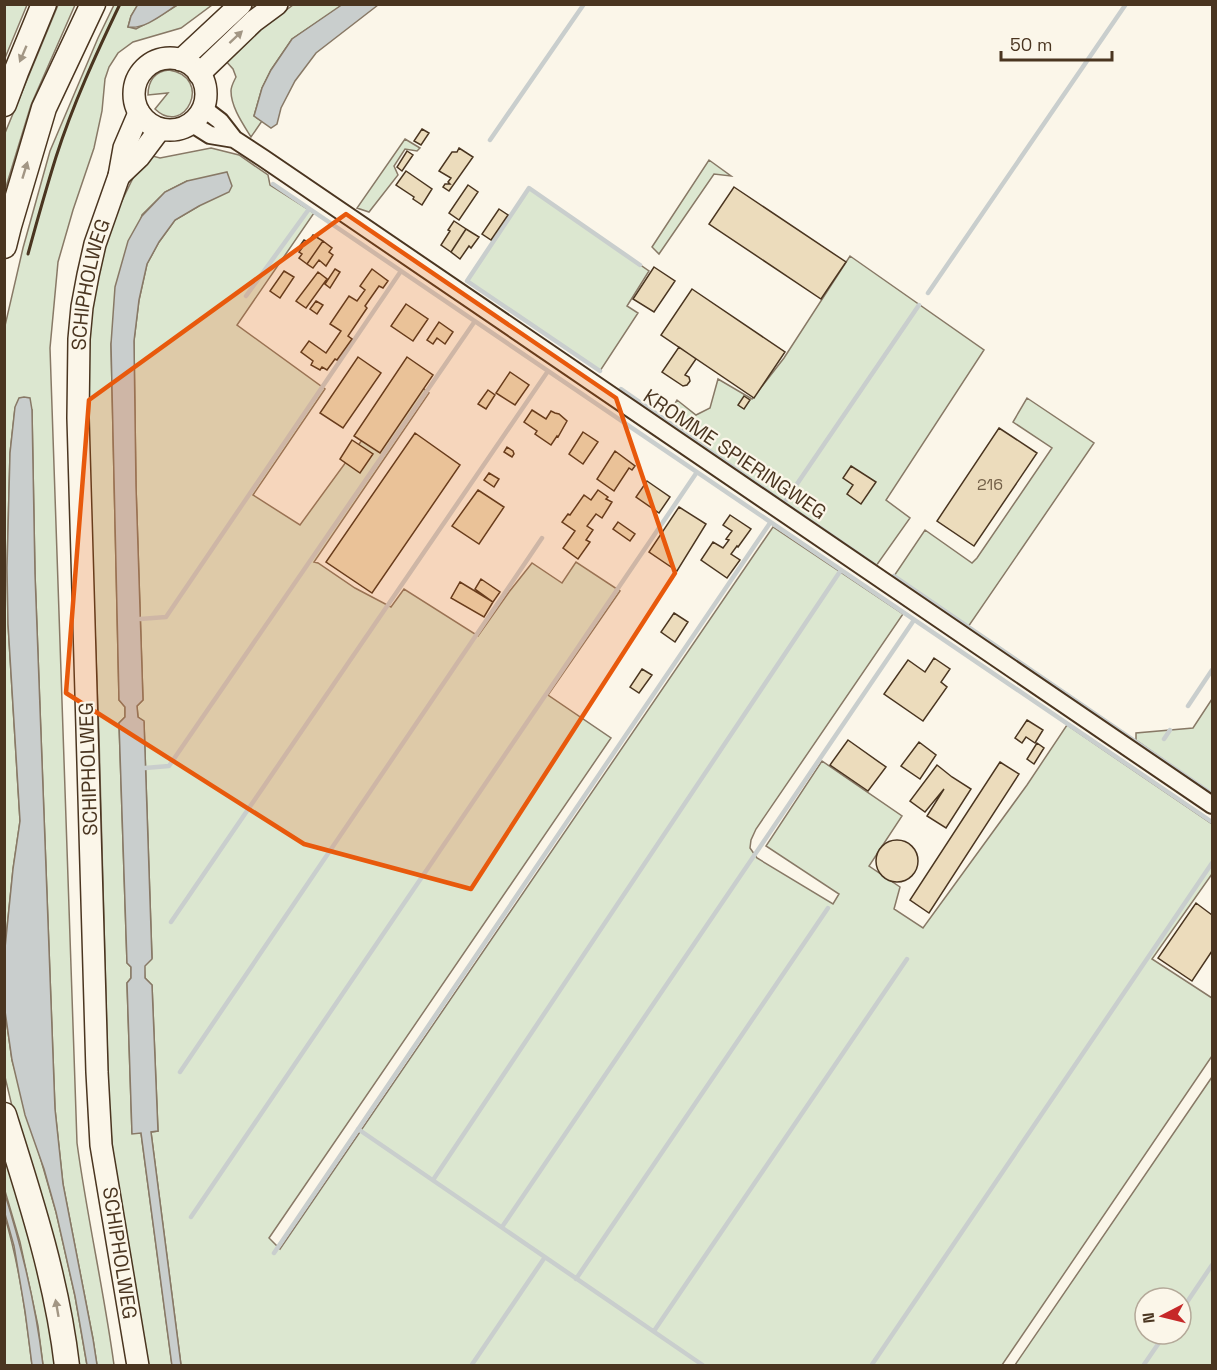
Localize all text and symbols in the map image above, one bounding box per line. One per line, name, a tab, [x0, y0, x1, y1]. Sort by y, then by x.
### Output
scale bar	[1001, 24, 1112, 62]
one-way arrow	[229, 30, 244, 44]
text: 50 m	[1010, 33, 1052, 56]
one-way arrow	[19, 45, 28, 62]
one-way arrow	[21, 161, 31, 179]
street label: SCHIPHOLWEG	[66, 215, 116, 351]
street label: KROMME SPIERINGWEG	[638, 383, 832, 525]
house number: 216	[977, 474, 1003, 495]
street label: SCHIPHOLWEG	[73, 702, 103, 836]
street label: SCHIPHOLWEG	[97, 1185, 143, 1321]
north arrow	[1133, 1286, 1193, 1346]
one-way arrow	[52, 1298, 61, 1317]
text: N	[1138, 1311, 1160, 1324]

